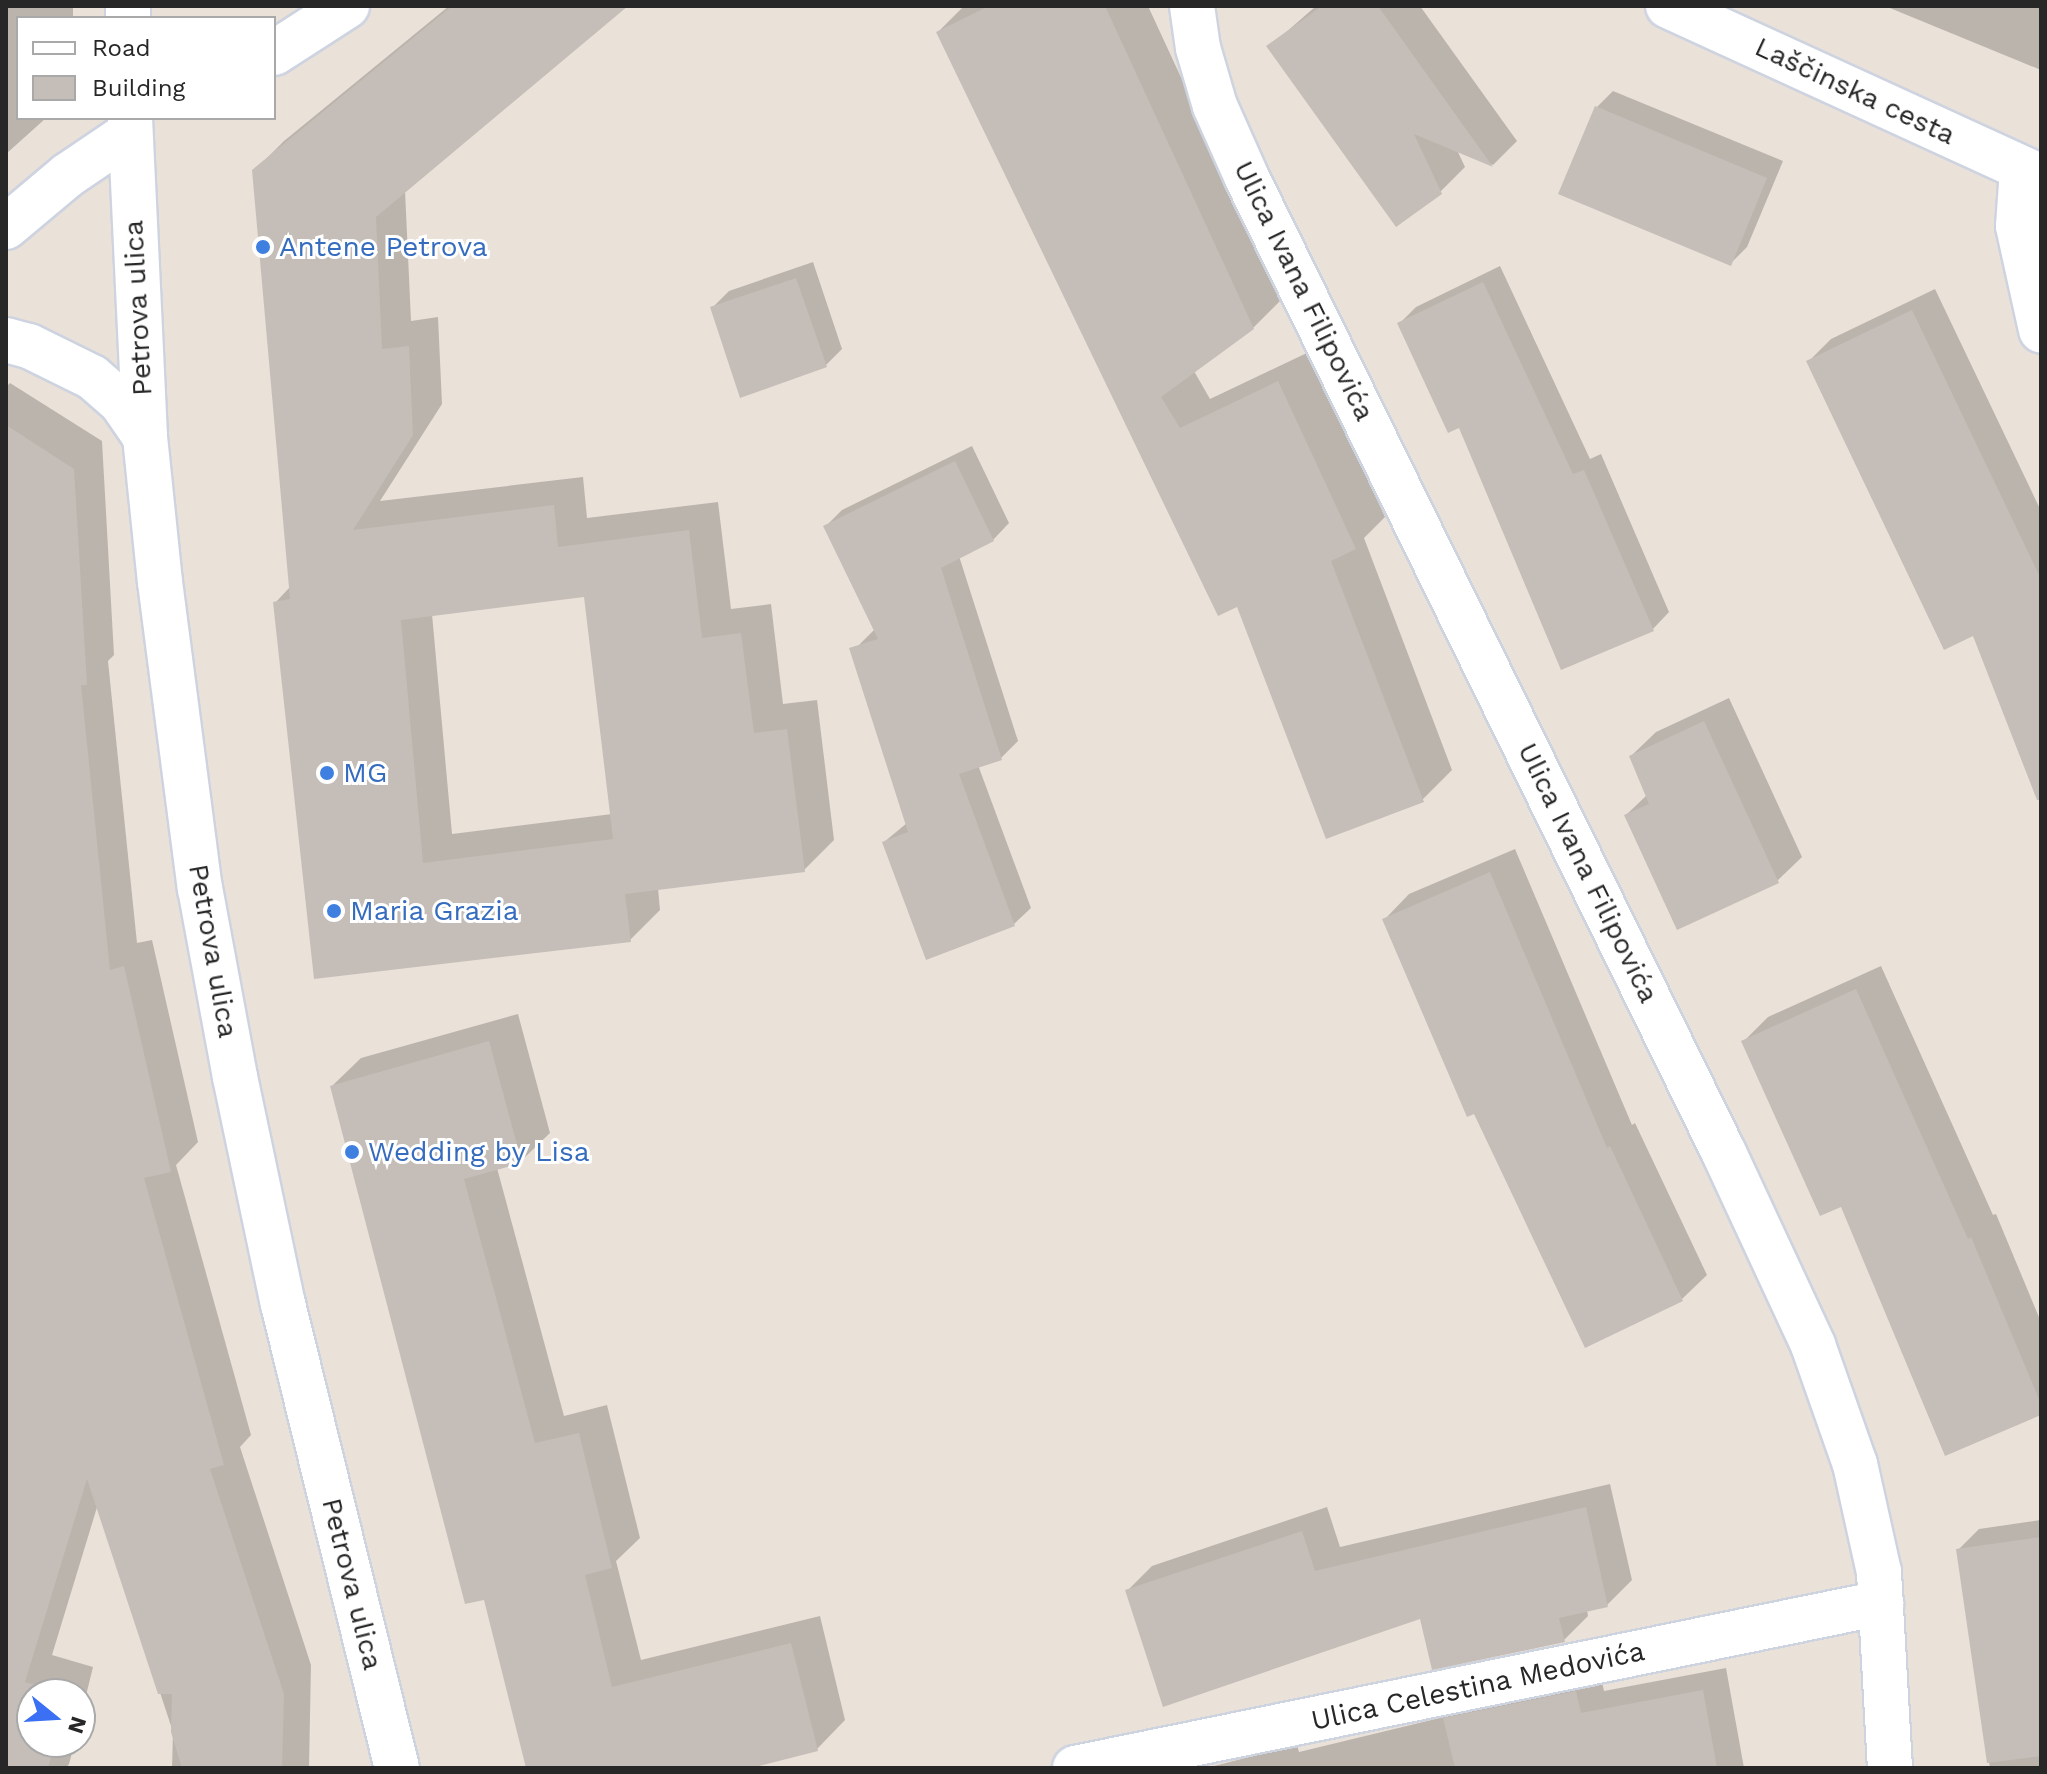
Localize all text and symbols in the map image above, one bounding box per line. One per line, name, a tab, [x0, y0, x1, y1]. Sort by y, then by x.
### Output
legend	[16, 16, 276, 120]
street label: Laščinska cesta	[1749, 30, 1961, 152]
text: Road	[92, 34, 151, 62]
text: Building	[92, 74, 185, 102]
street label: Ulica Ivana Filipovića	[1226, 155, 1382, 427]
street label: Petrova ulica	[117, 219, 159, 397]
place label: Antene Petrova	[279, 230, 488, 264]
marker: Antene Petrova	[254, 238, 272, 256]
street label: Ulica Ivana Filipovića	[1510, 737, 1666, 1009]
place label: MG	[343, 756, 387, 790]
marker: MG	[318, 764, 336, 782]
street label: Petrova ulica	[181, 861, 245, 1041]
place label: Maria Grazia	[350, 894, 519, 928]
marker: Maria Grazia	[325, 902, 343, 920]
place label: Wedding by Lisa	[368, 1135, 590, 1169]
marker: Wedding by Lisa	[343, 1143, 361, 1161]
street label: Petrova ulica	[314, 1494, 390, 1674]
street label: Ulica Celestina Medovića	[1308, 1634, 1648, 1738]
north arrow	[16, 1678, 96, 1758]
text: N	[63, 1713, 92, 1737]

